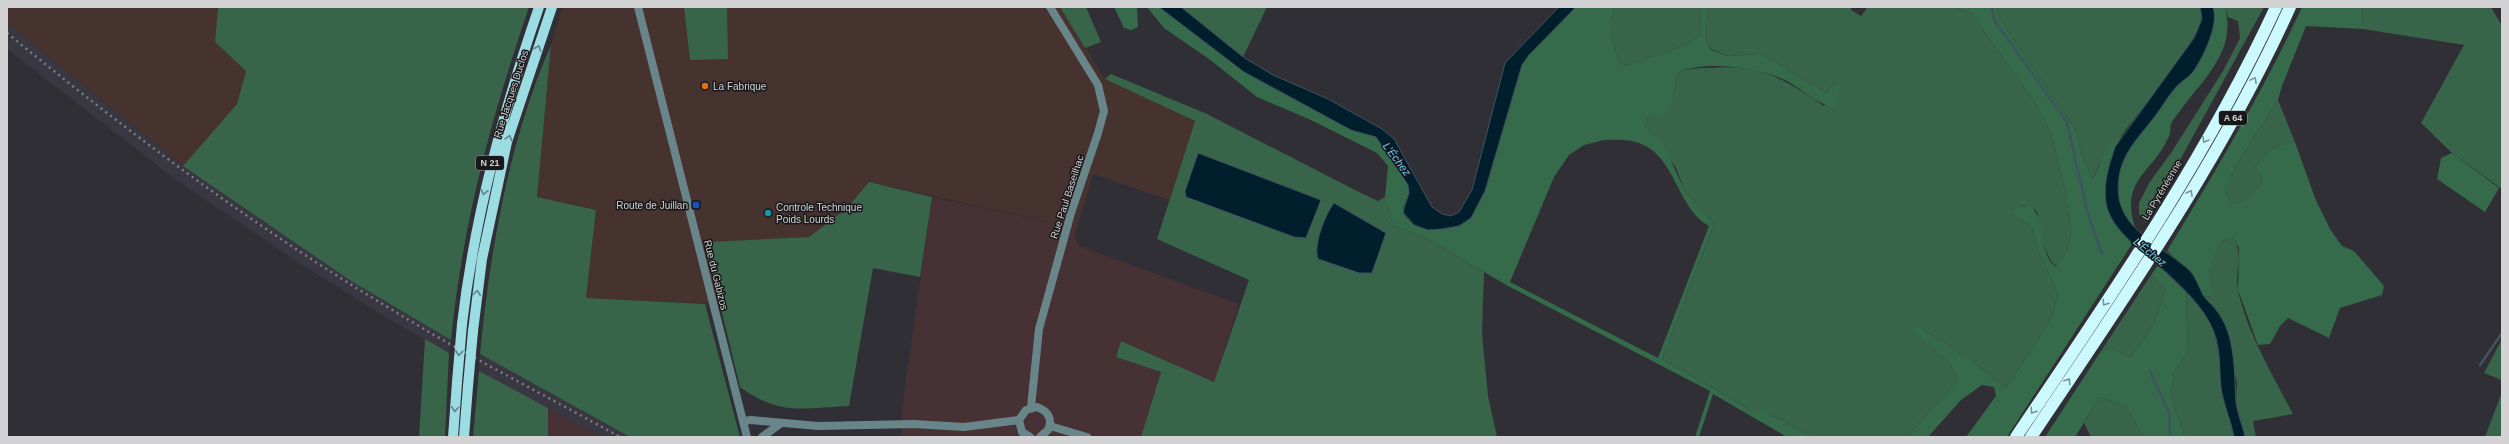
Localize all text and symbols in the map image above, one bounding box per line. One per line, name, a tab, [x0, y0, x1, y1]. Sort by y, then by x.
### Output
one-way arrow	[533, 45, 542, 52]
street label: Rue Jacques Duclos	[492, 49, 530, 139]
one-way arrow	[2249, 77, 2257, 84]
marker: La Fabrique	[700, 81, 710, 91]
place label: La Fabrique	[713, 81, 767, 92]
road number: A 64	[2219, 111, 2247, 125]
one-way arrow	[504, 135, 513, 142]
one-way arrow	[2203, 136, 2210, 143]
water label: L'Échez	[1381, 140, 1414, 178]
street label: Rue Paul Baseilhac	[1048, 154, 1086, 240]
road number: N 21	[476, 156, 504, 170]
street label: La Pyrénéenne	[2140, 158, 2184, 222]
one-way arrow	[480, 189, 488, 195]
one-way arrow	[2186, 190, 2193, 197]
place label: Route de Juillan	[616, 200, 688, 211]
marker: Route de Juillan	[691, 200, 701, 210]
place label: Controle Technique Poids Lourds	[776, 202, 862, 225]
marker: Controle Technique Poids Lourds	[763, 208, 773, 218]
water label: L'Échez	[2131, 235, 2169, 269]
street label: Rue du Gabizos	[702, 239, 730, 311]
one-way arrow	[473, 289, 482, 296]
one-way arrow	[2103, 298, 2110, 305]
one-way arrow	[455, 350, 464, 356]
one-way arrow	[2064, 378, 2071, 385]
one-way arrow	[450, 406, 459, 413]
one-way arrow	[2030, 407, 2038, 414]

